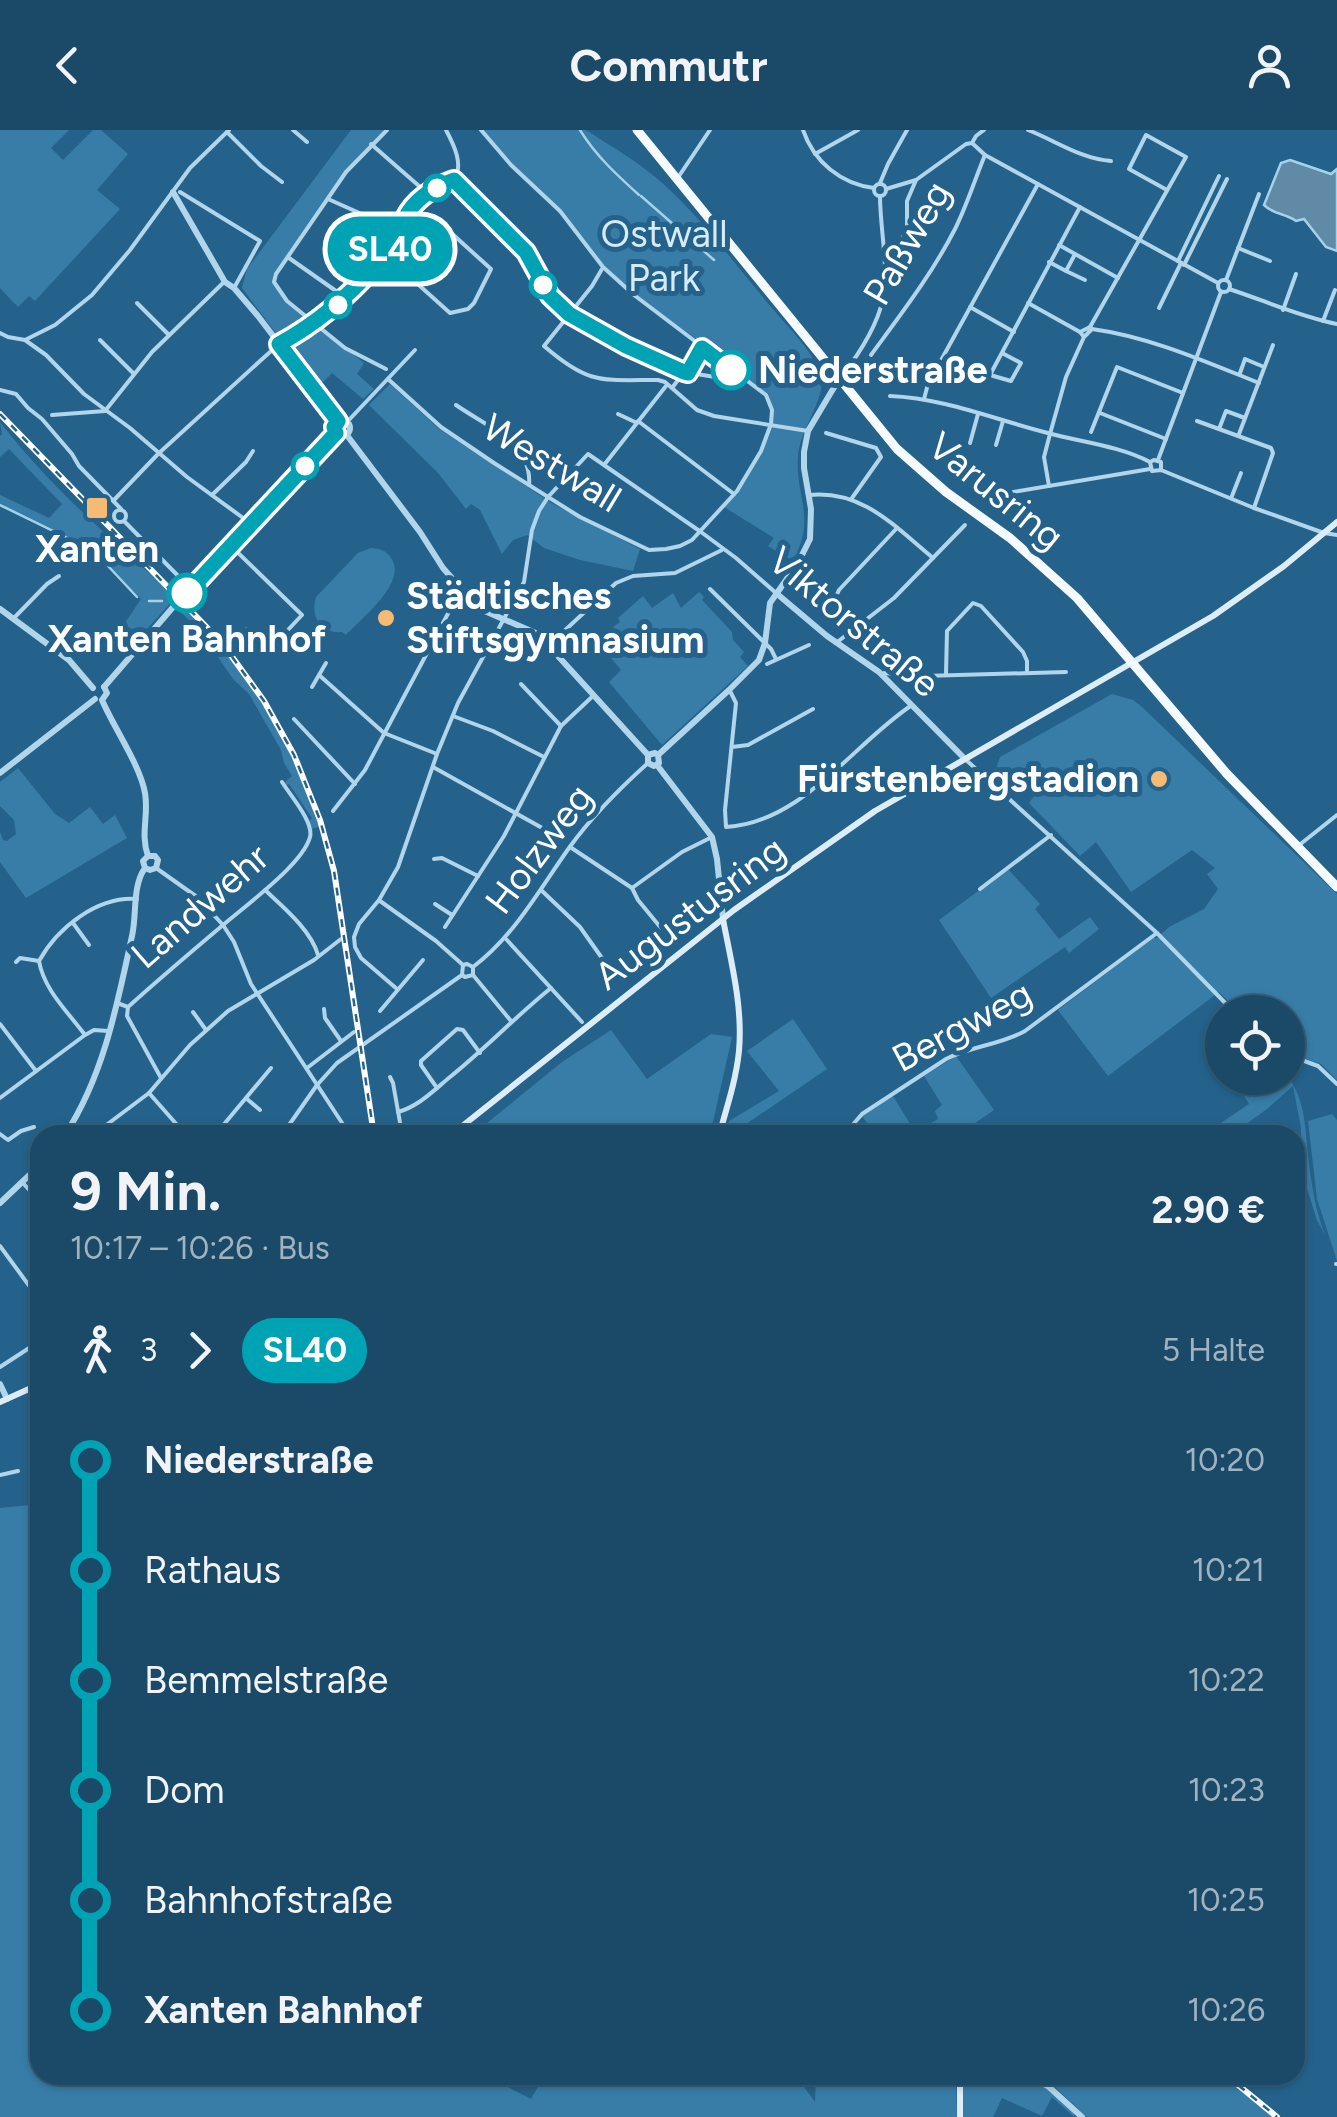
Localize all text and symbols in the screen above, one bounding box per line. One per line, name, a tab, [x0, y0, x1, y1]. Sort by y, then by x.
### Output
icon: back	[40, 38, 95, 93]
text: Commutr	[570, 38, 767, 92]
icon: person	[1242, 38, 1297, 93]
street label: Paßweg	[853, 173, 961, 313]
unlabelled marker	[424, 175, 450, 201]
park label: Ostwall Park	[600, 211, 728, 301]
line badge: SL40	[320, 216, 460, 282]
text: SL40	[348, 228, 432, 270]
unlabelled marker	[530, 272, 556, 298]
unlabelled marker	[325, 292, 351, 318]
place label: Niederstraße	[758, 347, 987, 393]
marker: Niederstraße	[712, 351, 750, 389]
street label: Westwall	[474, 404, 630, 522]
street label: Varusring	[919, 422, 1073, 560]
unlabelled marker	[292, 453, 318, 479]
marker: Xanten	[84, 495, 110, 521]
place label: Xanten	[35, 526, 159, 572]
street label: Viktorstraße	[759, 537, 949, 707]
place label: Städtisches Stiftsgymnasium	[406, 573, 704, 663]
marker: Xanten Bahnhof	[168, 574, 206, 612]
marker: Städtisches Stiftsgymnasium	[375, 607, 397, 629]
place label: Xanten Bahnhof	[48, 616, 326, 662]
place label: Fürstenbergstadion	[797, 756, 1139, 802]
marker: Fürstenbergstadion	[1148, 768, 1170, 790]
street label: Holzweg	[475, 775, 603, 923]
street label: Augustusring	[586, 826, 794, 1000]
street label: Landwehr	[122, 834, 278, 978]
street label: Bergweg	[884, 970, 1040, 1082]
map controls	[1205, 995, 1305, 1095]
button: locate	[1205, 995, 1305, 1095]
text: 9 Min.	[70, 1158, 221, 1224]
text: 2.90 €	[1151, 1187, 1265, 1233]
text: 10:17 – 10:26 · Bus	[70, 1229, 330, 1267]
icon: walk	[70, 1323, 125, 1378]
icon: forward	[172, 1323, 227, 1378]
text: SL40	[262, 1329, 347, 1371]
text: 3	[140, 1331, 157, 1369]
text: 5 Halte	[1162, 1331, 1265, 1369]
text: Niederstraße	[144, 1437, 373, 1483]
text: 10:20	[1185, 1441, 1265, 1479]
text: Rathaus	[144, 1547, 281, 1593]
text: 10:21	[1192, 1551, 1265, 1589]
text: Bemmelstraße	[144, 1657, 388, 1703]
text: 10:22	[1187, 1661, 1265, 1699]
text: Dom	[144, 1767, 225, 1813]
text: 10:23	[1188, 1771, 1265, 1809]
text: Bahnhofstraße	[144, 1877, 393, 1923]
text: 10:25	[1187, 1881, 1265, 1919]
text: Xanten Bahnhof	[144, 1987, 422, 2033]
text: 10:26	[1187, 1991, 1265, 2029]

